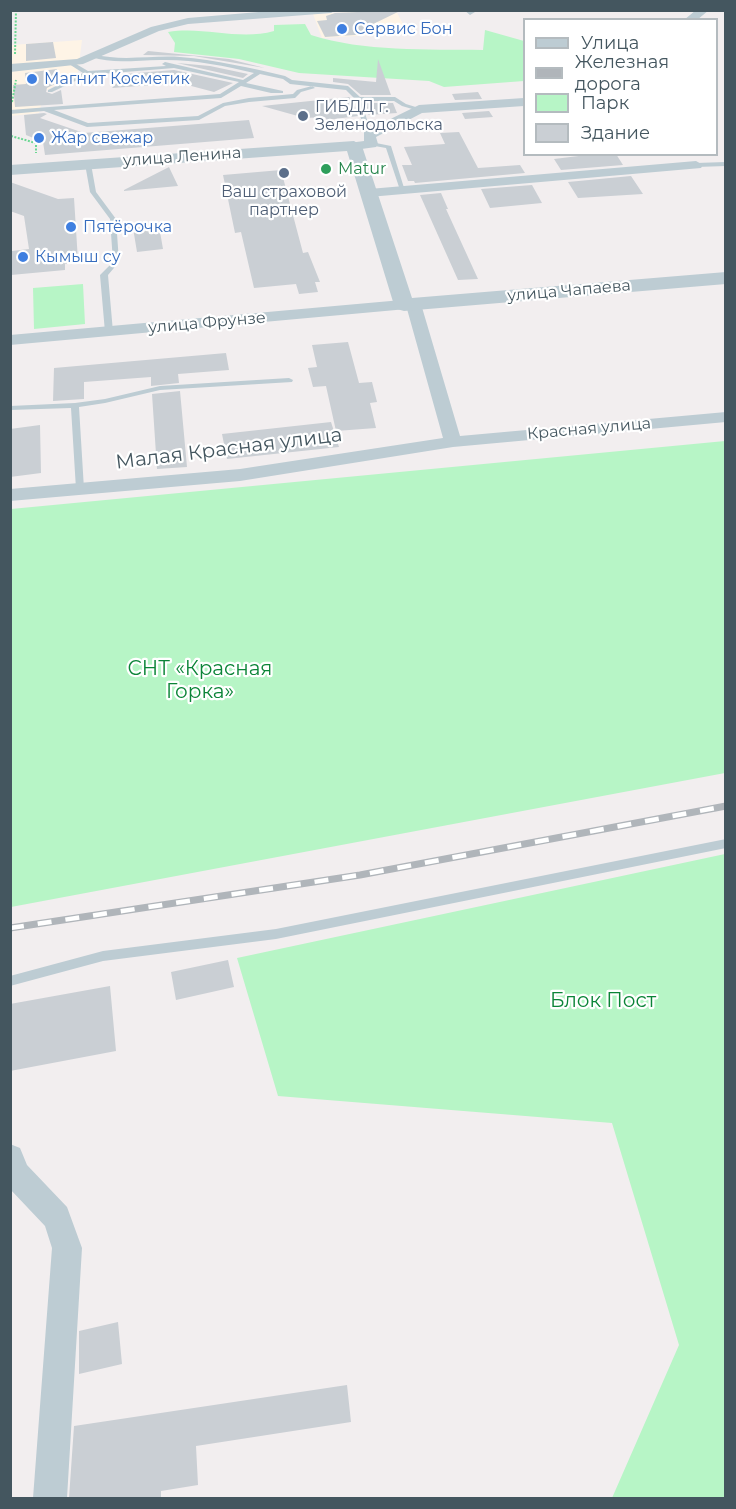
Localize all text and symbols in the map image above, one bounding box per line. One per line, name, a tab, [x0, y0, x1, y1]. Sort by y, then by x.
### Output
legend	[523, 18, 718, 156]
place label: Сервис Бон	[354, 19, 452, 39]
marker: Сервис Бон	[335, 22, 349, 36]
text: Улица	[581, 32, 639, 54]
text: Железная дорога	[575, 51, 669, 95]
place label: Магнит Косметик	[44, 69, 190, 89]
marker: Магнит Косметик	[25, 72, 39, 86]
text: Парк	[581, 92, 629, 114]
place label: ГИБДД г. Зеленодольска	[315, 97, 443, 135]
marker: ГИБДД г. Зеленодольска	[296, 109, 310, 123]
text: Здание	[581, 122, 650, 144]
place label: Жар свежар	[51, 128, 153, 148]
marker: Жар свежар	[32, 131, 46, 145]
street label: улица Ленина	[122, 143, 242, 171]
place label: Matur	[338, 159, 386, 179]
marker: Matur	[319, 162, 333, 176]
marker: Ваш страховой партнер	[277, 166, 291, 180]
place label: Ваш страховой партнер	[221, 182, 347, 220]
place label: Пятёрочка	[83, 217, 172, 237]
marker: Пятёрочка	[64, 220, 78, 234]
place label: Кымыш су	[35, 247, 121, 267]
marker: Кымыш су	[16, 250, 30, 264]
street label: улица Чапаева	[506, 276, 632, 306]
street label: улица Фрунзе	[148, 308, 266, 338]
street label: Красная улица	[526, 414, 652, 444]
street label: Малая Красная улица	[114, 423, 344, 475]
park label: СНТ «Красная Горка»	[128, 657, 272, 704]
park label: Блок Пост	[550, 989, 656, 1013]

